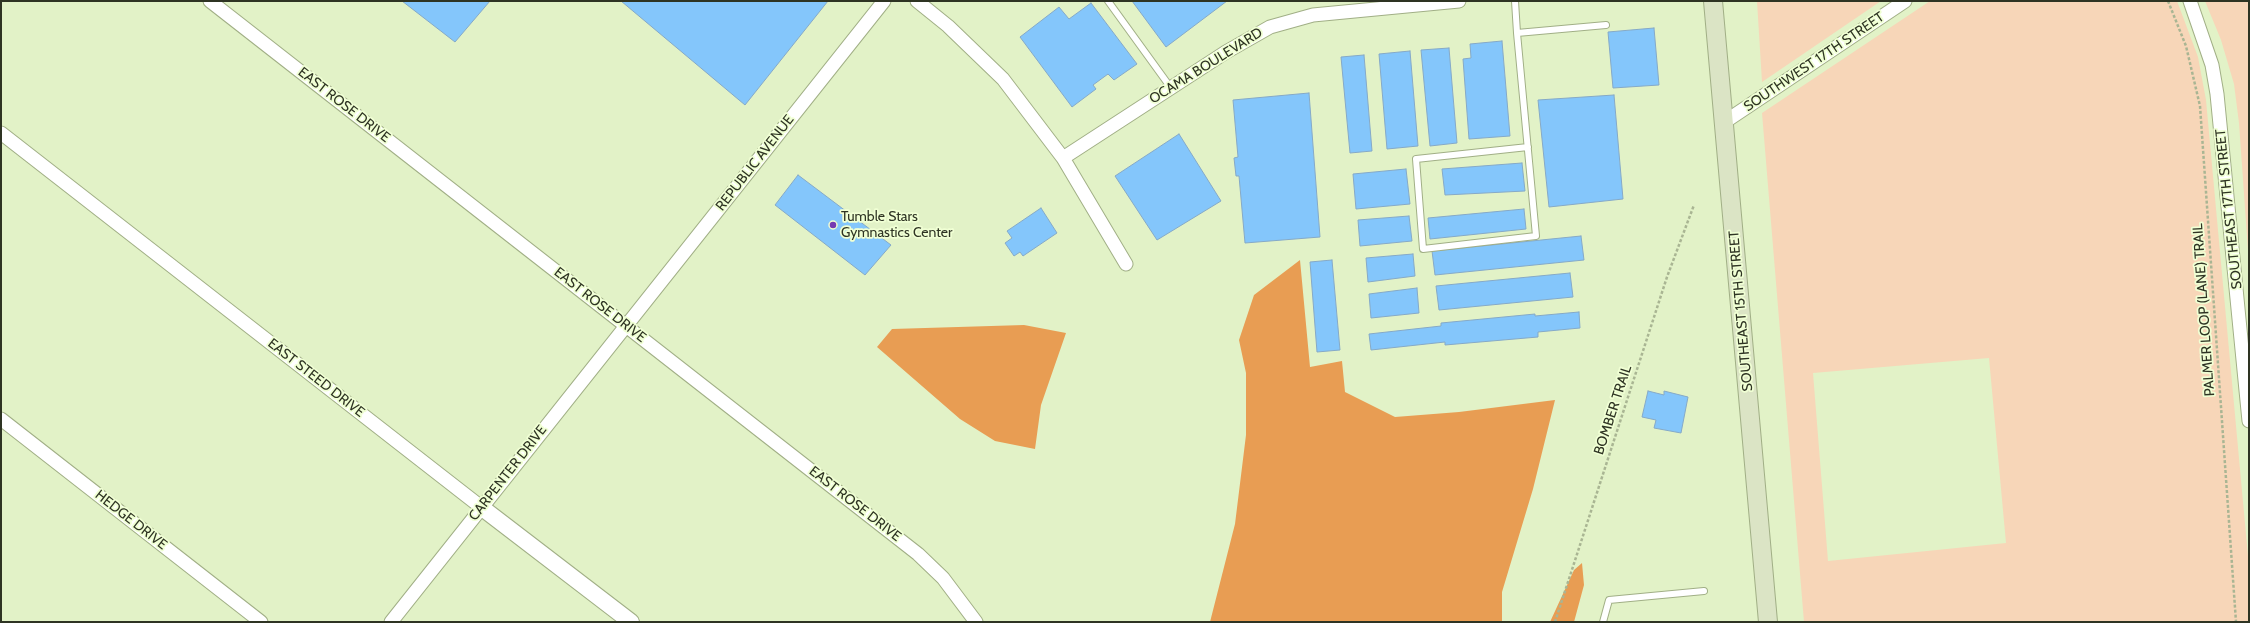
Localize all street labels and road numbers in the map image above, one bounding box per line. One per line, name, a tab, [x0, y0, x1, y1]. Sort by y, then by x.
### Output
street label: SOUTHWEST 17TH STREET	[1741, 9, 1887, 115]
street label: OCAMA BOULEVARD	[1146, 24, 1266, 108]
street label: EAST ROSE DRIVE	[295, 64, 393, 146]
street label: REPUBLIC AVENUE	[712, 112, 798, 214]
street label: SOUTHEAST 17TH STREET	[2212, 128, 2246, 290]
street label: PALMER LOOP (LANE) TRAIL	[2190, 223, 2218, 397]
street label: SOUTHEAST 15TH STREET	[1726, 230, 1756, 392]
street label: EAST ROSE DRIVE	[551, 264, 649, 346]
street label: EAST STEED DRIVE	[264, 335, 368, 421]
street label: BOMBER TRAIL	[1591, 363, 1635, 457]
street label: CARPENTER DRIVE	[465, 422, 551, 524]
street label: EAST ROSE DRIVE	[806, 463, 904, 545]
street label: HEDGE DRIVE	[92, 487, 170, 553]

